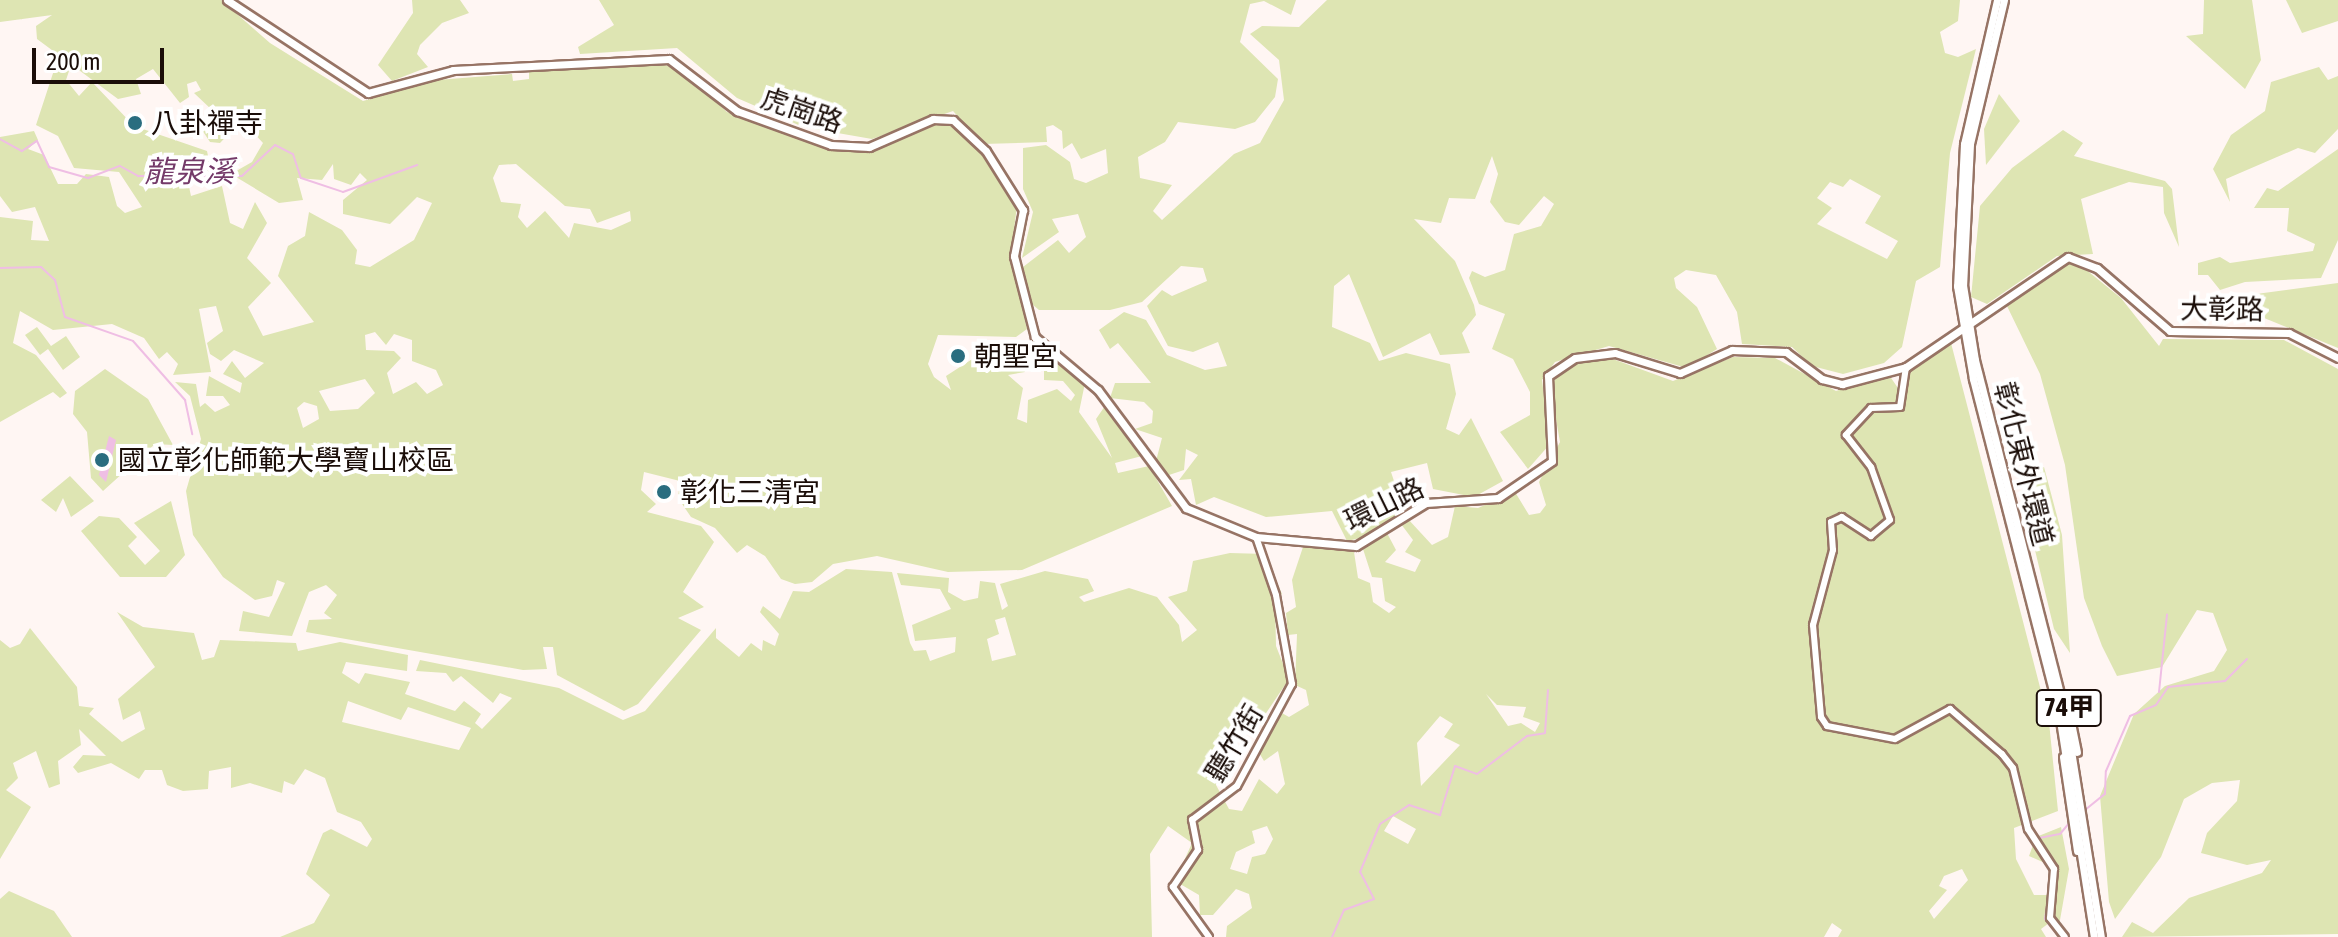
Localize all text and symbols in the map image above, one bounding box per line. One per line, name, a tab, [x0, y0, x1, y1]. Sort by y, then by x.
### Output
scale bar	[36, 32, 168, 82]
text: 200 m	[46, 48, 100, 75]
street label: 虎崗路	[757, 80, 847, 140]
place label: 八卦禪寺	[151, 106, 263, 140]
marker: 八卦禪寺	[126, 114, 144, 132]
water label: 龍泉溪	[144, 153, 234, 189]
street label: 大彰路	[2180, 291, 2264, 327]
place label: 朝聖宮	[974, 339, 1058, 373]
marker: 朝聖宮	[949, 347, 967, 365]
street label: 彰化東外環道	[1987, 378, 2061, 550]
place label: 國立彰化師範大學寶山校區	[118, 443, 454, 477]
marker: 國立彰化師範大學寶山校區	[93, 451, 111, 469]
street label: 環山路	[1339, 470, 1429, 538]
place label: 彰化三清宮	[680, 475, 820, 509]
marker: 彰化三清宮	[655, 483, 673, 501]
road number: 74甲	[2035, 686, 2103, 730]
street label: 聽竹街	[1198, 698, 1270, 788]

